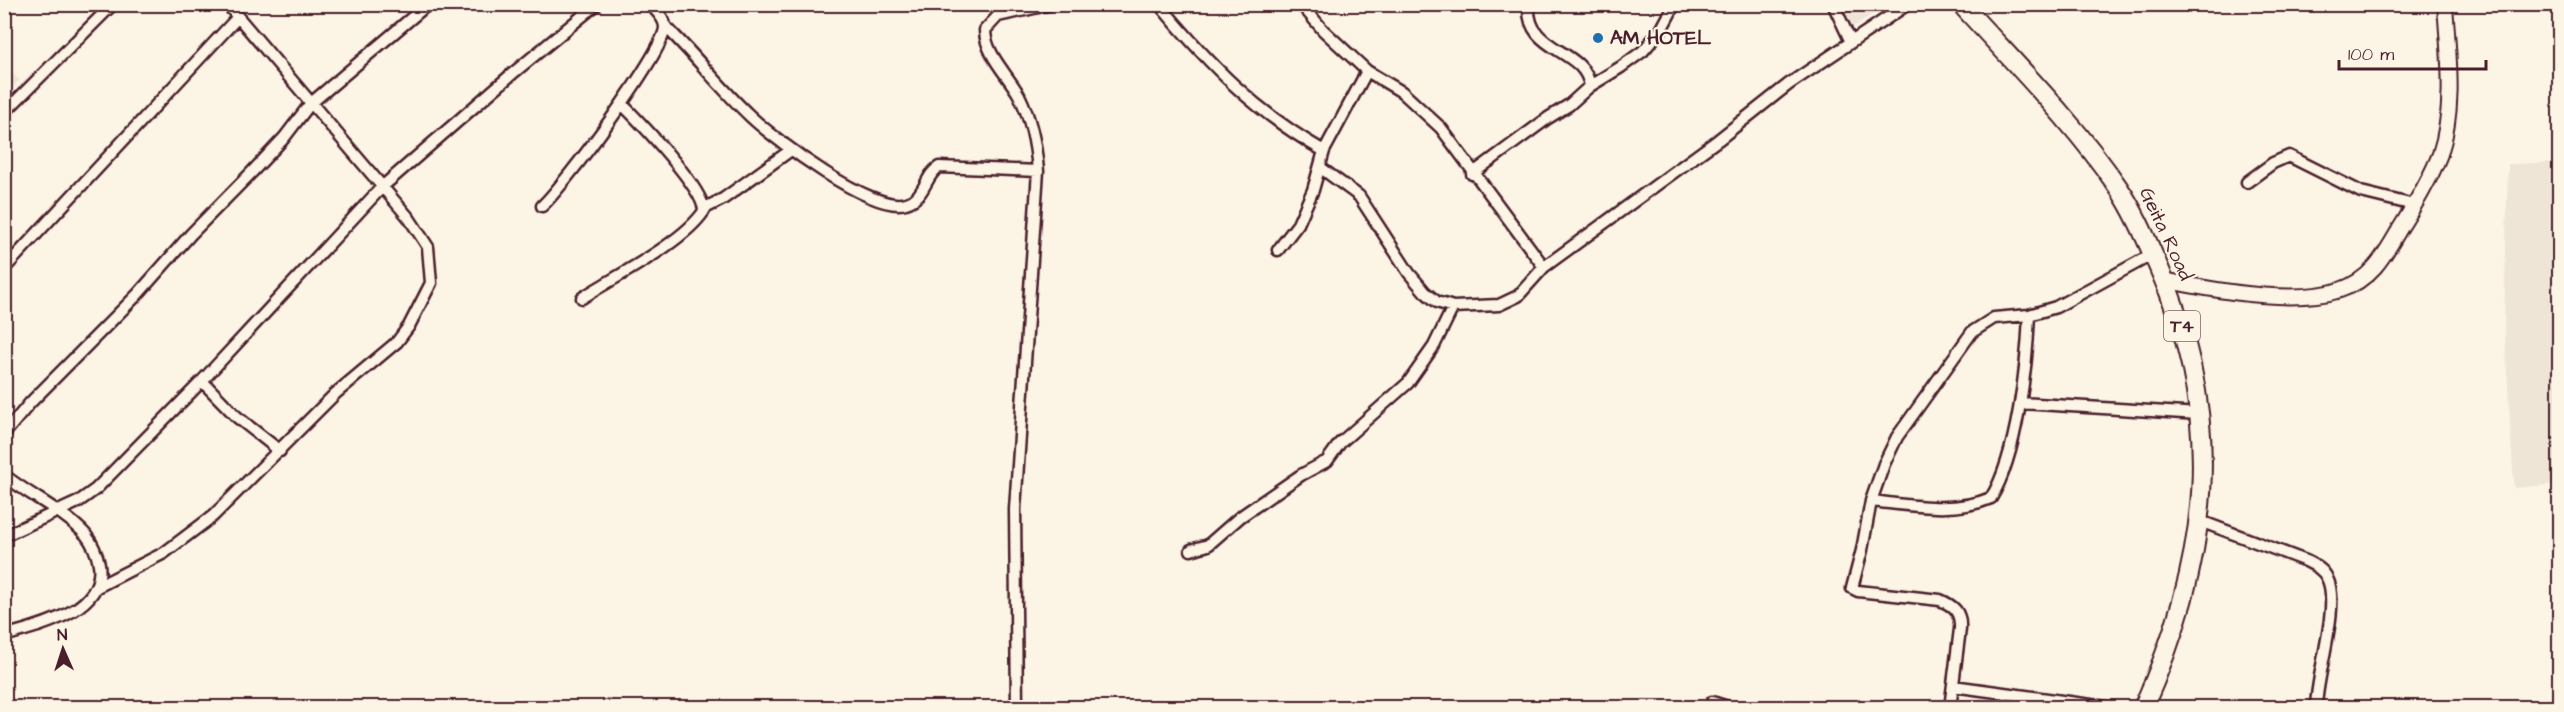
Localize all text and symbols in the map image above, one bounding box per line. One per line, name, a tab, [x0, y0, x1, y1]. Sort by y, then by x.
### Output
place label: AM HOTEL	[1610, 24, 1711, 52]
marker: AM HOTEL	[1591, 31, 1605, 45]
scale bar	[2339, 33, 2486, 71]
text: 100 m	[2348, 42, 2394, 67]
street label: Geita Road	[2132, 183, 2200, 285]
road number: T4	[2164, 311, 2200, 341]
north arrow	[33, 619, 93, 679]
text: N	[57, 624, 68, 646]

